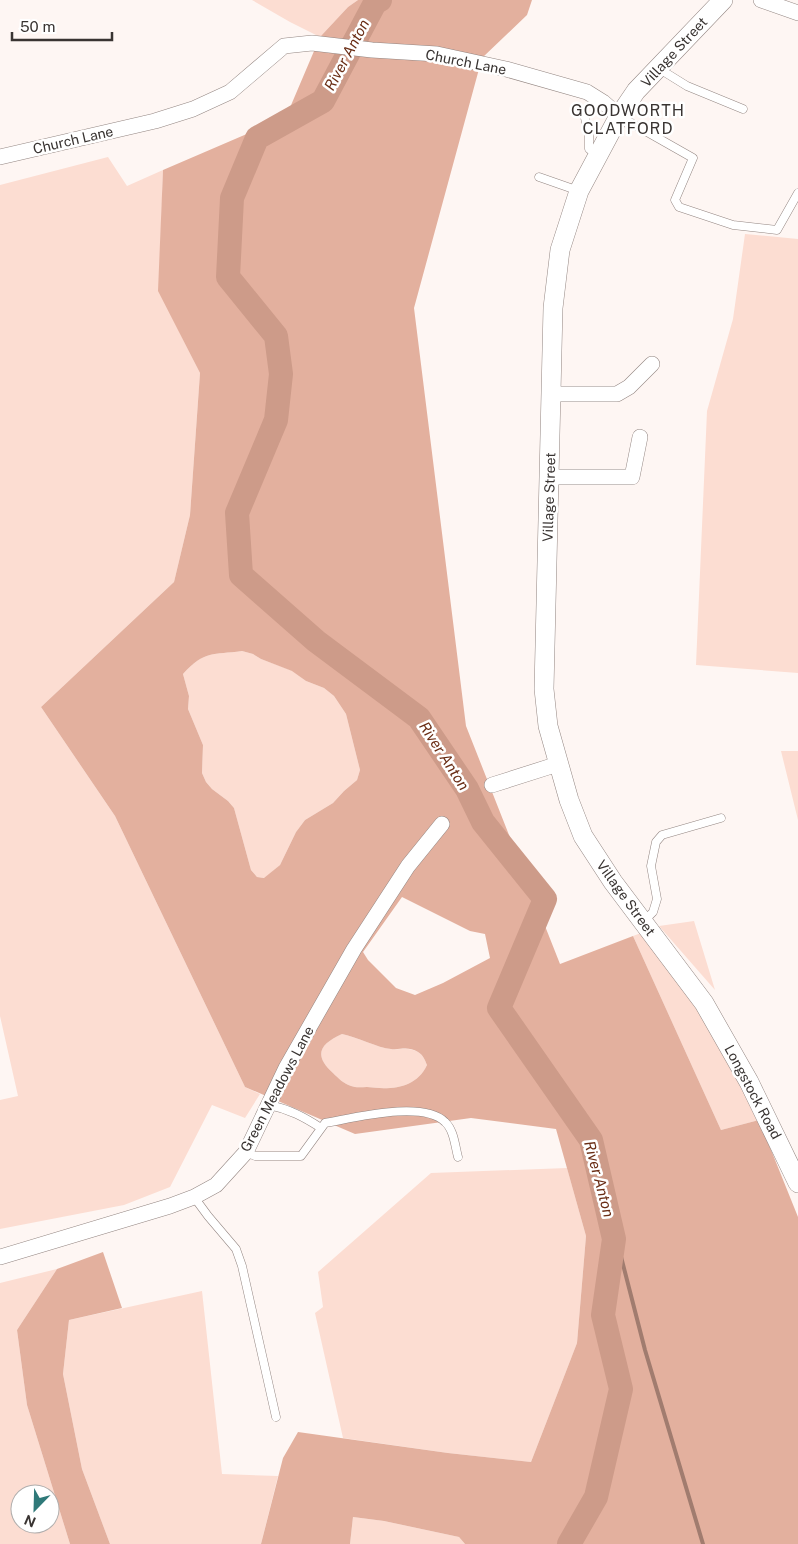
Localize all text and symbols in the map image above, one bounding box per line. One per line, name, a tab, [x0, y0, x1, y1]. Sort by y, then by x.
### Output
scale bar	[12, 10, 112, 42]
street label: Village Street	[638, 14, 710, 90]
water label: River Anton	[321, 16, 372, 93]
text: 50 m	[20, 18, 55, 35]
street label: Church Lane	[424, 46, 508, 78]
district label: GOODWORTH CLATFORD	[571, 101, 685, 138]
street label: Church Lane	[31, 123, 115, 157]
street label: Village Street	[539, 452, 559, 542]
water label: River Anton	[416, 718, 473, 793]
street label: Village Street	[593, 857, 659, 939]
street label: Green Meadows Lane	[237, 1023, 317, 1154]
street label: Longstock Road	[721, 1042, 785, 1142]
water label: River Anton	[581, 1139, 618, 1219]
north arrow	[10, 1484, 60, 1534]
text: N	[22, 1511, 38, 1530]

